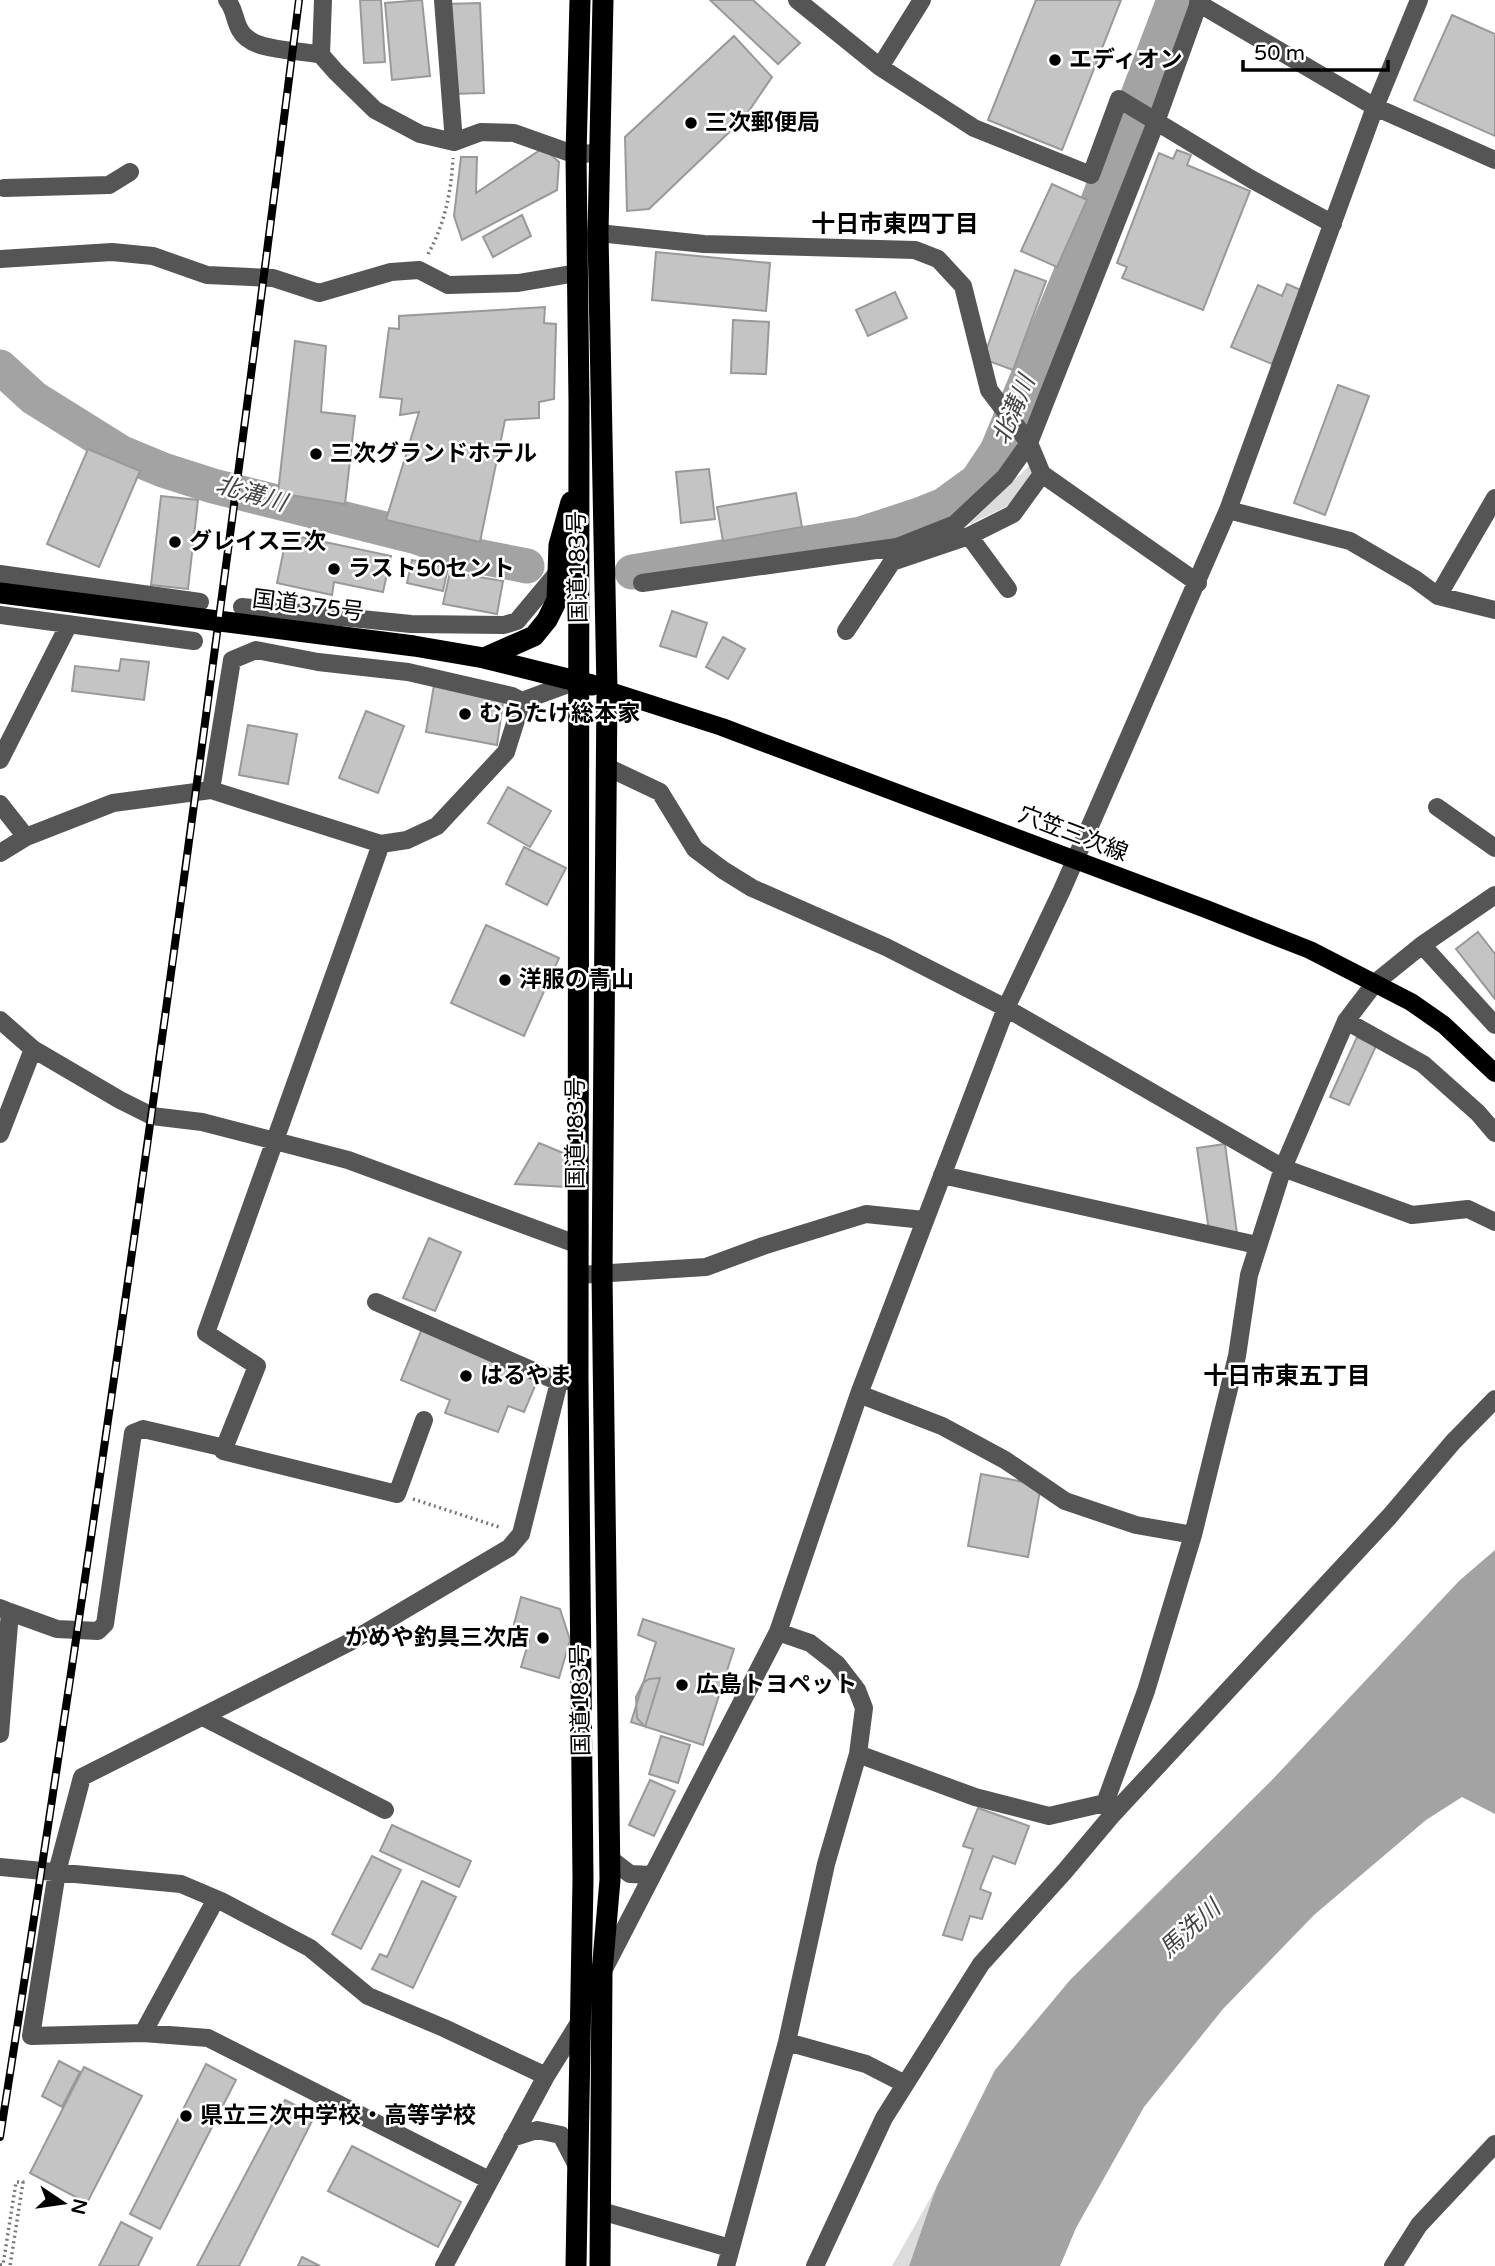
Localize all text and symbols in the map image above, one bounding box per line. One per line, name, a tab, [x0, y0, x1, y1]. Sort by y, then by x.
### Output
scale bar	[1243, 28, 1388, 72]
text: 50 m	[1254, 41, 1305, 66]
place label: エディオン	[1069, 46, 1182, 74]
marker: エディオン	[1047, 52, 1063, 68]
place label: 三次郵便局	[705, 109, 820, 137]
marker: 三次郵便局	[683, 115, 699, 131]
district label: 十日市東四丁目	[811, 210, 979, 239]
water label: 北溝川	[987, 368, 1043, 449]
place label: 三次グランドホテル	[330, 440, 537, 468]
marker: 三次グランドホテル	[308, 446, 324, 462]
water label: 北溝川	[212, 470, 292, 519]
street label: 国道183号	[563, 511, 593, 623]
place label: グレイス三次	[189, 528, 326, 556]
marker: グレイス三次	[167, 534, 183, 550]
place label: ラスト50セント	[348, 555, 514, 583]
marker: ラスト50セント	[326, 561, 342, 577]
street label: 国道375号	[251, 585, 365, 627]
place label: むらたけ総本家	[479, 700, 640, 728]
marker: むらたけ総本家	[457, 706, 473, 722]
street label: 穴笠三次線	[1014, 800, 1132, 868]
place label: 洋服の青山	[519, 966, 634, 994]
marker: 洋服の青山	[497, 972, 513, 988]
street label: 国道183号	[562, 1077, 590, 1189]
place label: はるやま	[480, 1362, 572, 1390]
district label: 十日市東五丁目	[1203, 1362, 1371, 1391]
marker: はるやま	[458, 1368, 474, 1384]
place label: かめや釣具三次店	[345, 1624, 529, 1652]
marker: かめや釣具三次店	[535, 1630, 551, 1646]
street label: 国道183号	[566, 1644, 596, 1756]
place label: 広島トヨペット	[696, 1671, 857, 1699]
marker: 広島トヨペット	[674, 1677, 690, 1693]
water label: 馬洗川	[1154, 1892, 1229, 1964]
place label: 県立三次中学校・高等学校	[200, 2102, 476, 2130]
marker: 県立三次中学校・高等学校	[178, 2108, 194, 2124]
north arrow	[28, 2168, 98, 2238]
text: N	[66, 2197, 91, 2217]

